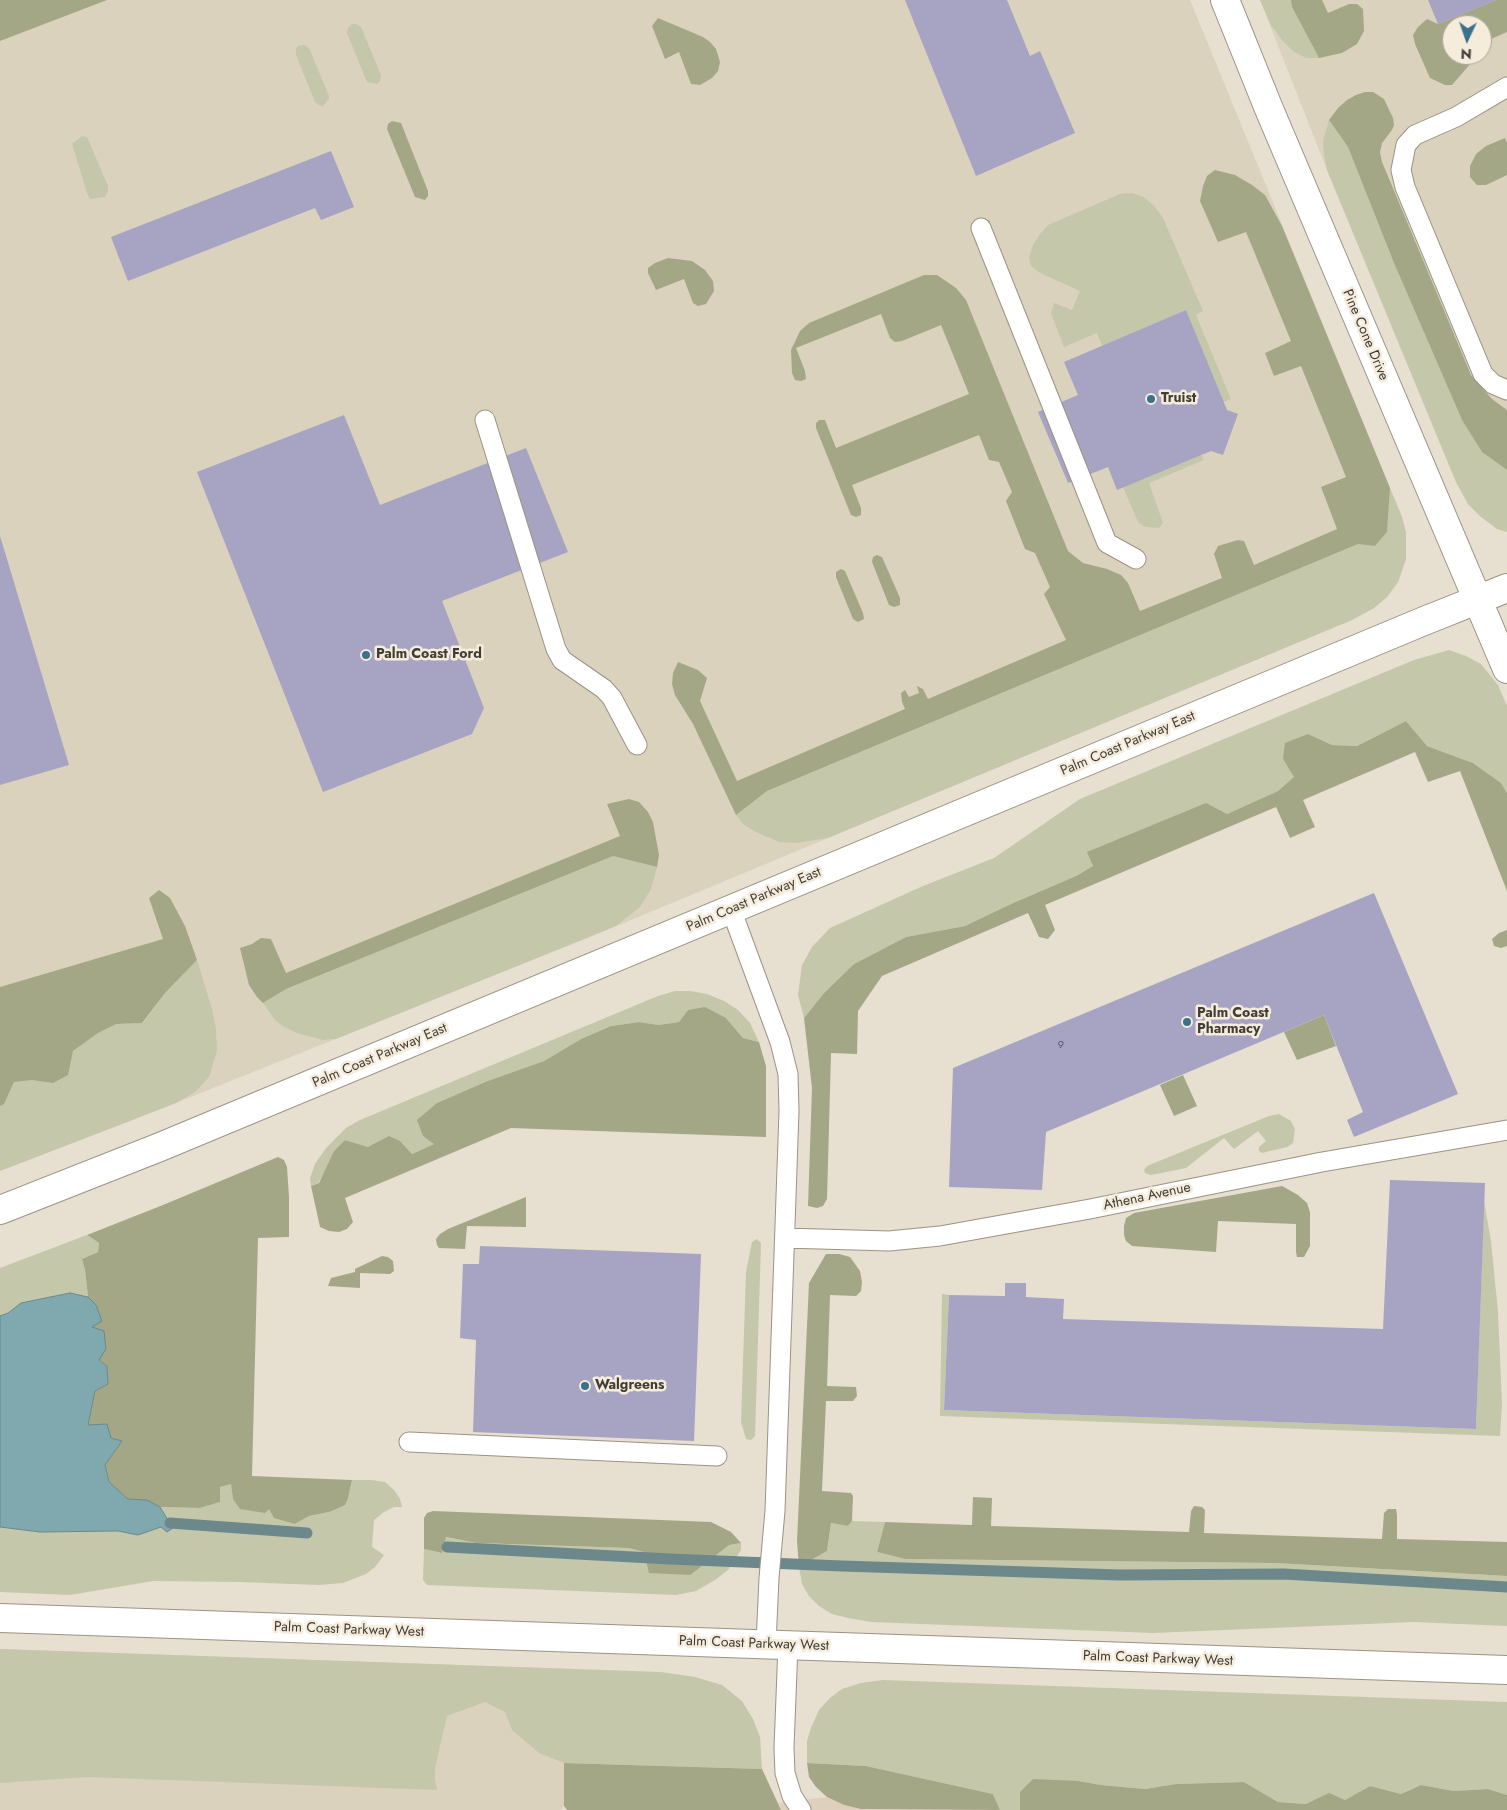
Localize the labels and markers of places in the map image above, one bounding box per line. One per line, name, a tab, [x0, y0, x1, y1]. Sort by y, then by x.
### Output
place label: Truist	[1161, 391, 1196, 407]
marker: Truist	[1145, 393, 1157, 405]
place label: Palm Coast Ford	[376, 647, 482, 663]
marker: Palm Coast Ford	[360, 649, 372, 661]
place label: Palm Coast Pharmacy	[1197, 1006, 1269, 1038]
marker: Palm Coast Pharmacy	[1181, 1016, 1193, 1028]
place label: Walgreens	[595, 1378, 664, 1394]
marker: Walgreens	[579, 1380, 591, 1392]

